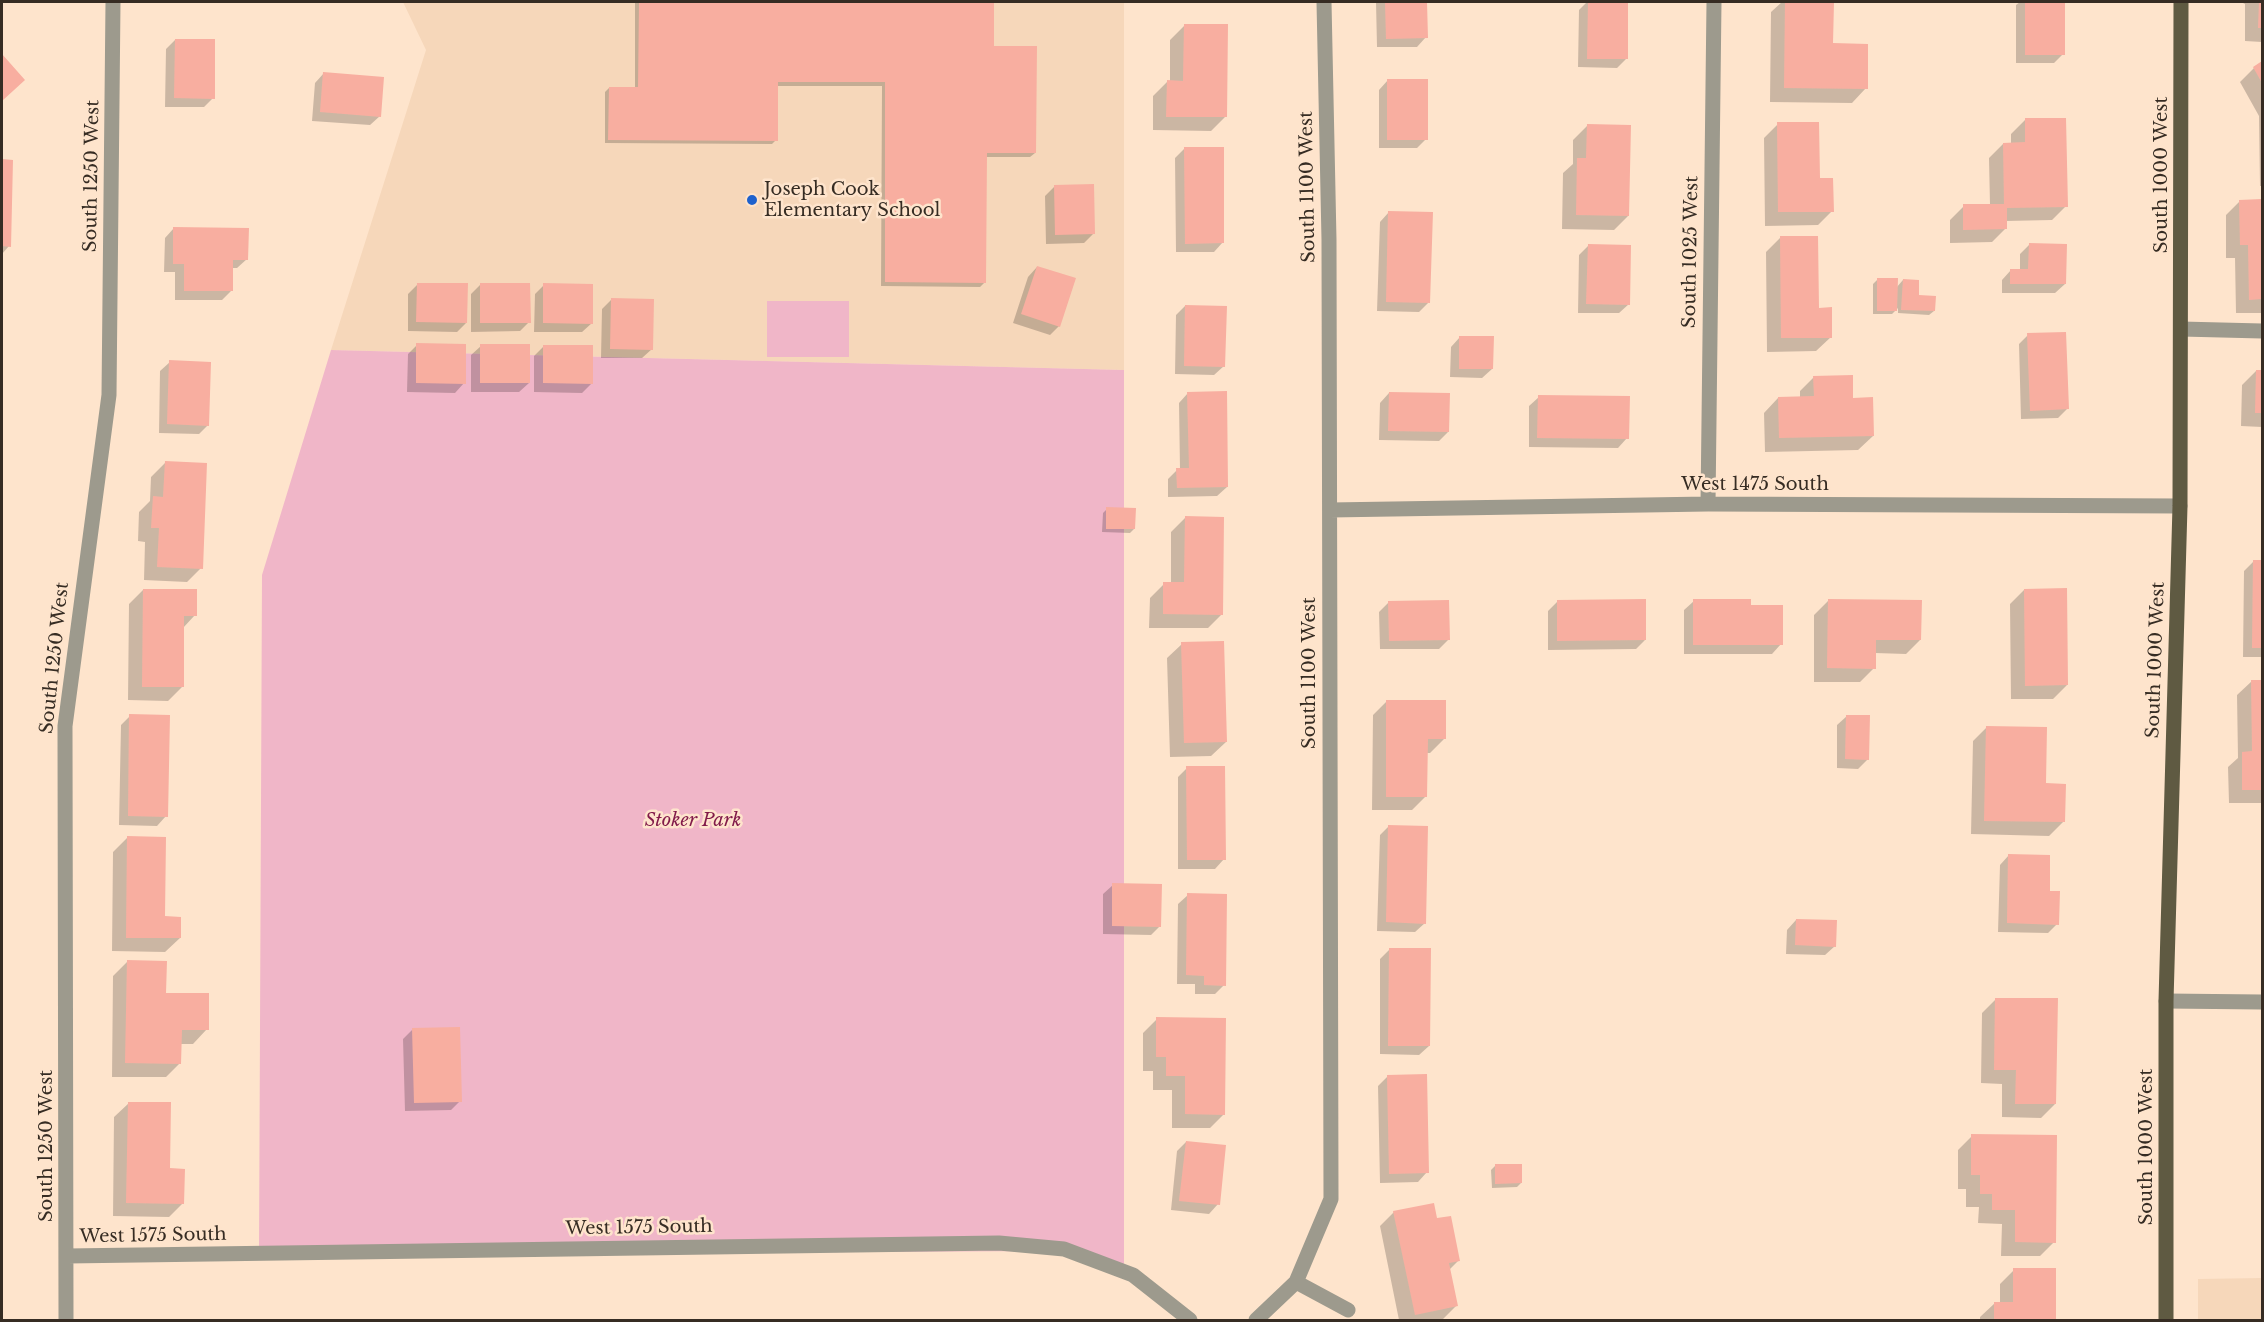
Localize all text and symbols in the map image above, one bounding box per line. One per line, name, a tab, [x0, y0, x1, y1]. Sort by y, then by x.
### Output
street label: South 1000 West	[2151, 97, 2173, 253]
street label: South 1250 West	[80, 100, 104, 252]
street label: South 1100 West	[1296, 111, 1320, 263]
street label: South 1025 West	[1679, 176, 1703, 328]
place label: Joseph Cook Elementary School	[764, 179, 940, 222]
marker: Joseph Cook Elementary School	[745, 193, 759, 207]
street label: West 1475 South	[1681, 474, 1829, 496]
street label: South 1250 West	[36, 581, 74, 735]
street label: South 1000 West	[2142, 581, 2170, 739]
street label: South 1100 West	[1299, 597, 1321, 749]
park label: Stoker Park	[645, 810, 741, 832]
street label: South 1000 West	[2136, 1069, 2158, 1225]
street label: South 1250 West	[36, 1070, 58, 1222]
street label: West 1575 South	[565, 1216, 713, 1240]
street label: West 1575 South	[79, 1224, 227, 1248]

